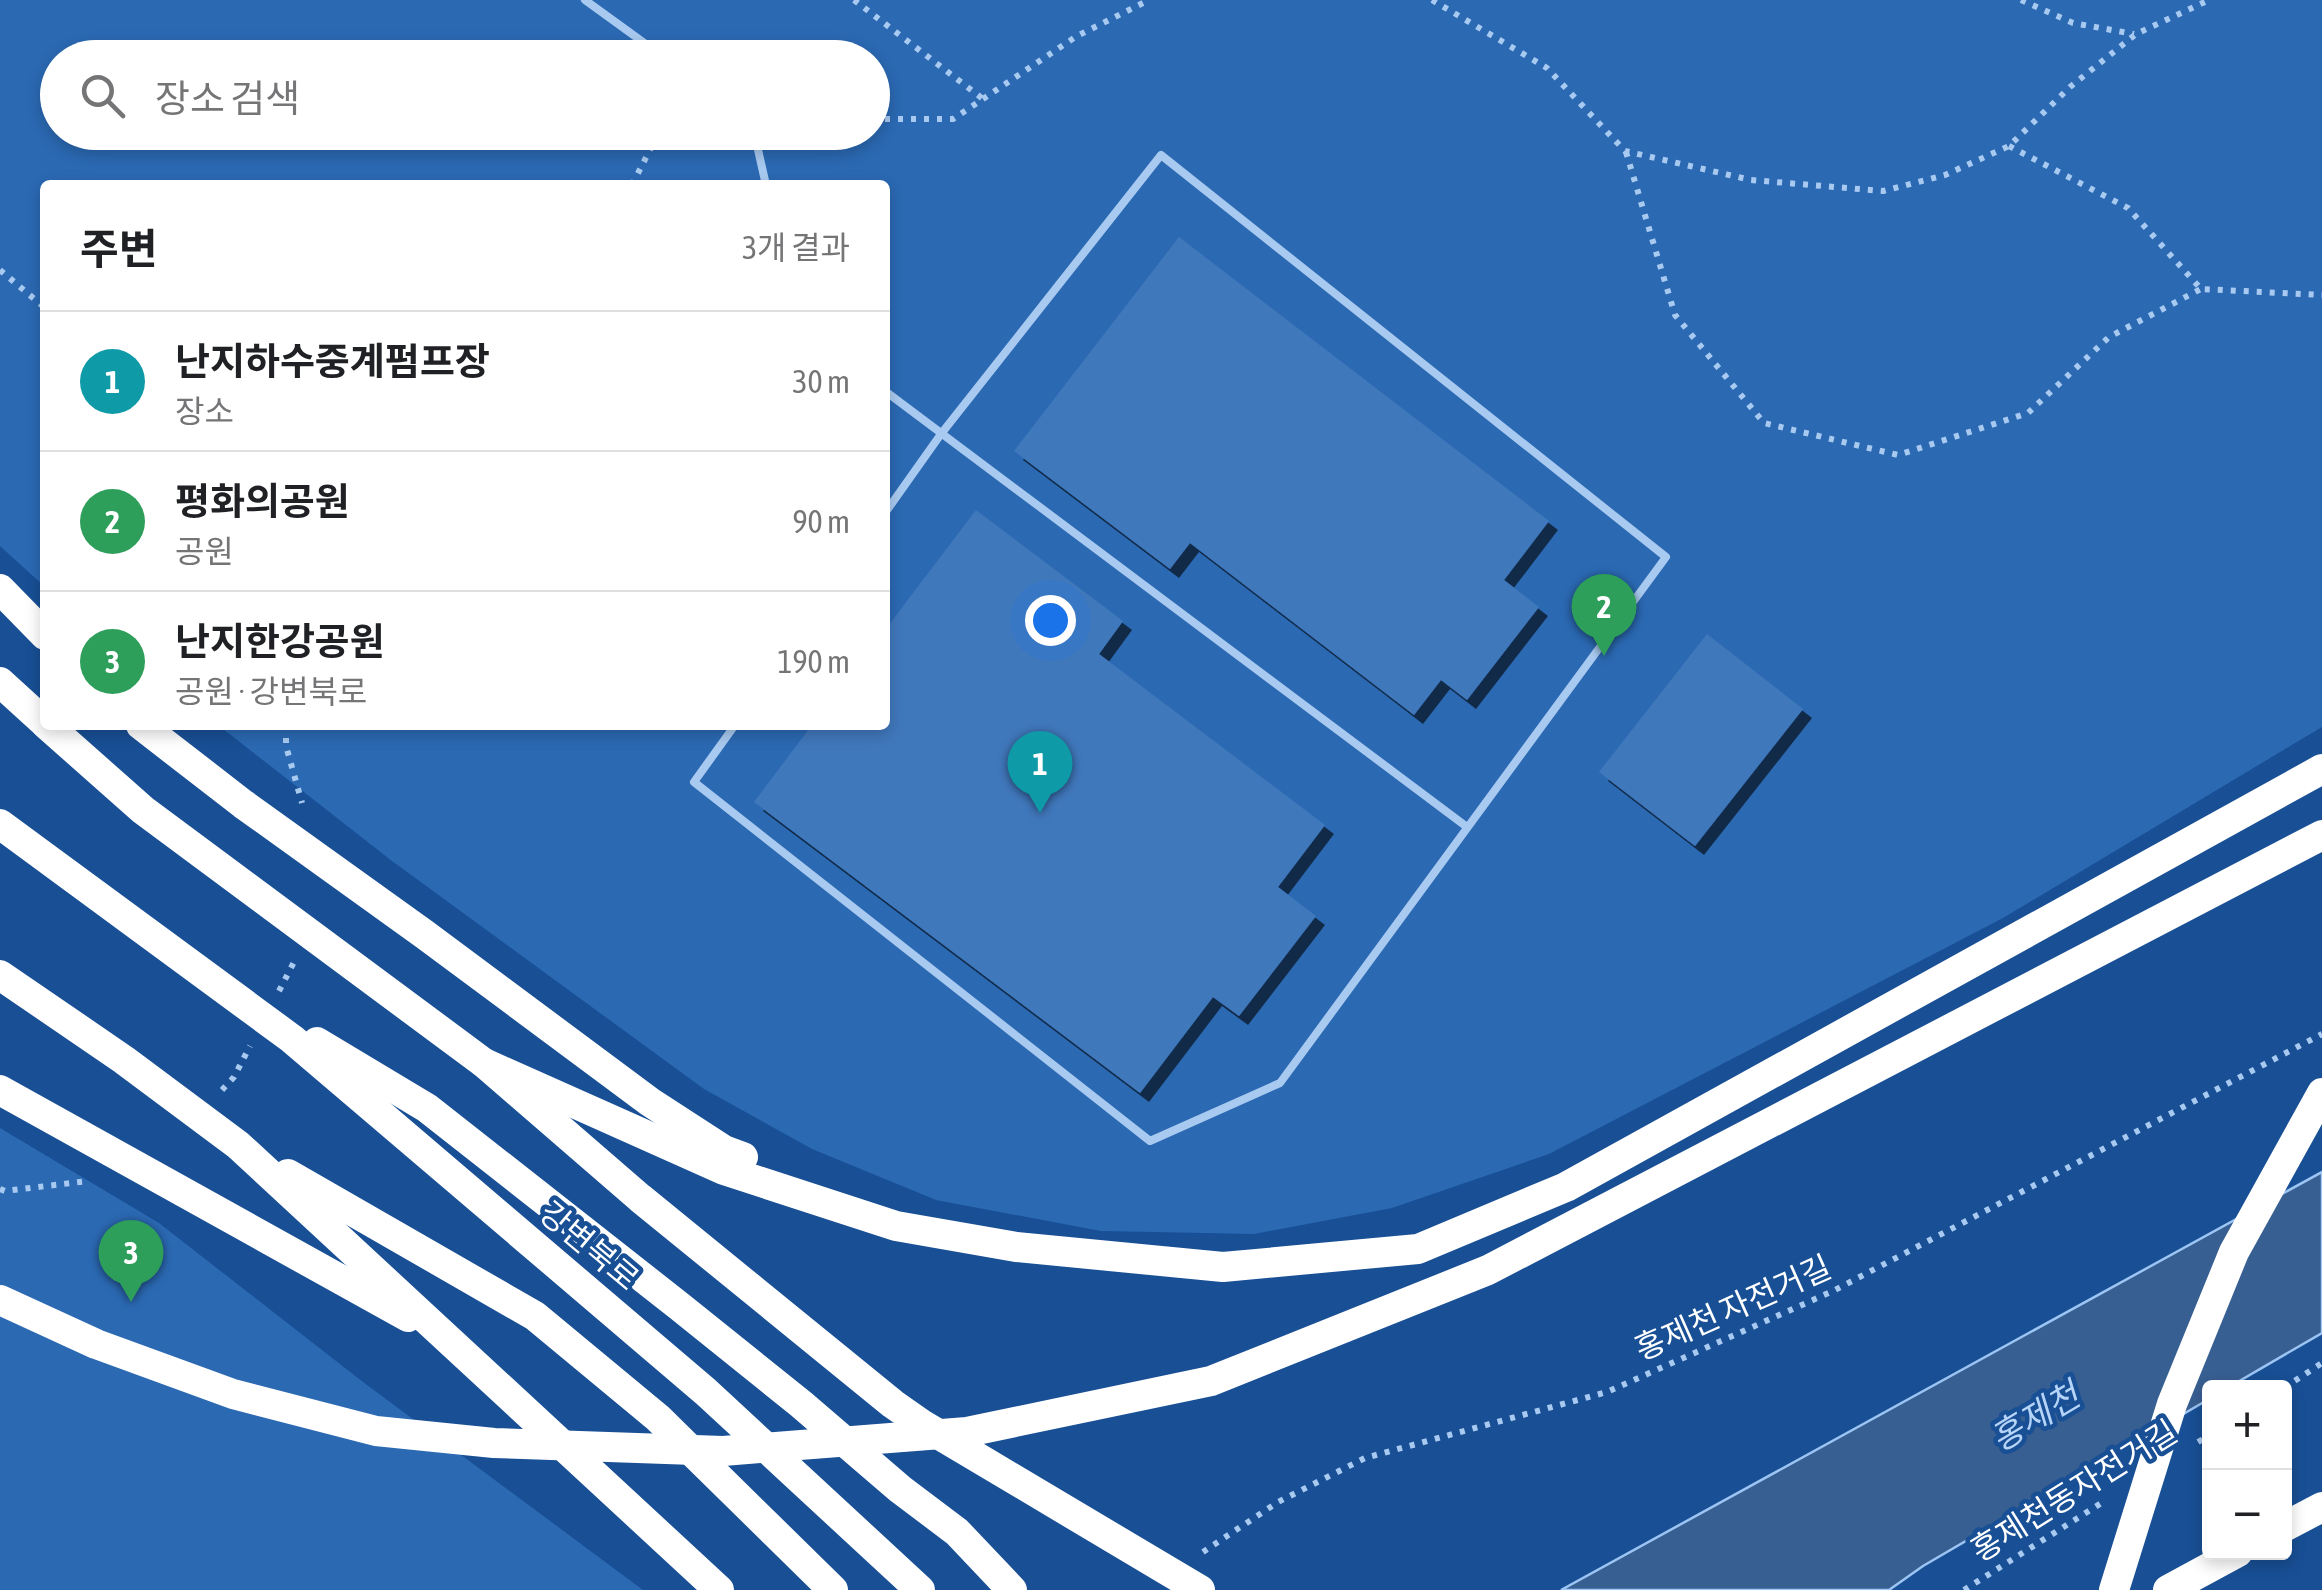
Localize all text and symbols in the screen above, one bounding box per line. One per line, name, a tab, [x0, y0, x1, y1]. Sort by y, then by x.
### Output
search box	[40, 40, 890, 150]
icon: search	[75, 68, 130, 123]
text: 장소 검색	[155, 77, 300, 120]
text: 주변	[80, 225, 157, 273]
text: 3개 결과	[742, 229, 850, 266]
text: 난지하수중계펌프장	[175, 340, 490, 383]
text: 1	[105, 363, 120, 400]
text: 30 m	[792, 363, 850, 400]
text: 장소	[175, 393, 234, 430]
text: 평화의공원	[175, 480, 350, 523]
text: 2	[105, 503, 120, 540]
text: 90 m	[792, 503, 850, 540]
text: 공원	[175, 533, 234, 570]
pin: 2	[1572, 574, 1636, 656]
your location	[1025, 595, 1076, 646]
text: 난지한강공원	[175, 620, 385, 663]
text: 3	[105, 643, 120, 680]
text: 190 m	[777, 643, 850, 680]
text: 공원 · 강변북로	[175, 673, 367, 710]
pin: 1	[1008, 730, 1072, 813]
street label: 강변북로	[532, 1194, 646, 1298]
pin: 3	[98, 1220, 164, 1302]
street label: 홍제천 자전거길	[1629, 1248, 1836, 1367]
water label: 홍제천	[1983, 1372, 2089, 1458]
map controls	[2202, 1380, 2292, 1560]
button: +	[2202, 1380, 2292, 1470]
street label: 홍제천동자전거길	[1964, 1412, 2183, 1569]
button: −	[2202, 1470, 2292, 1560]

